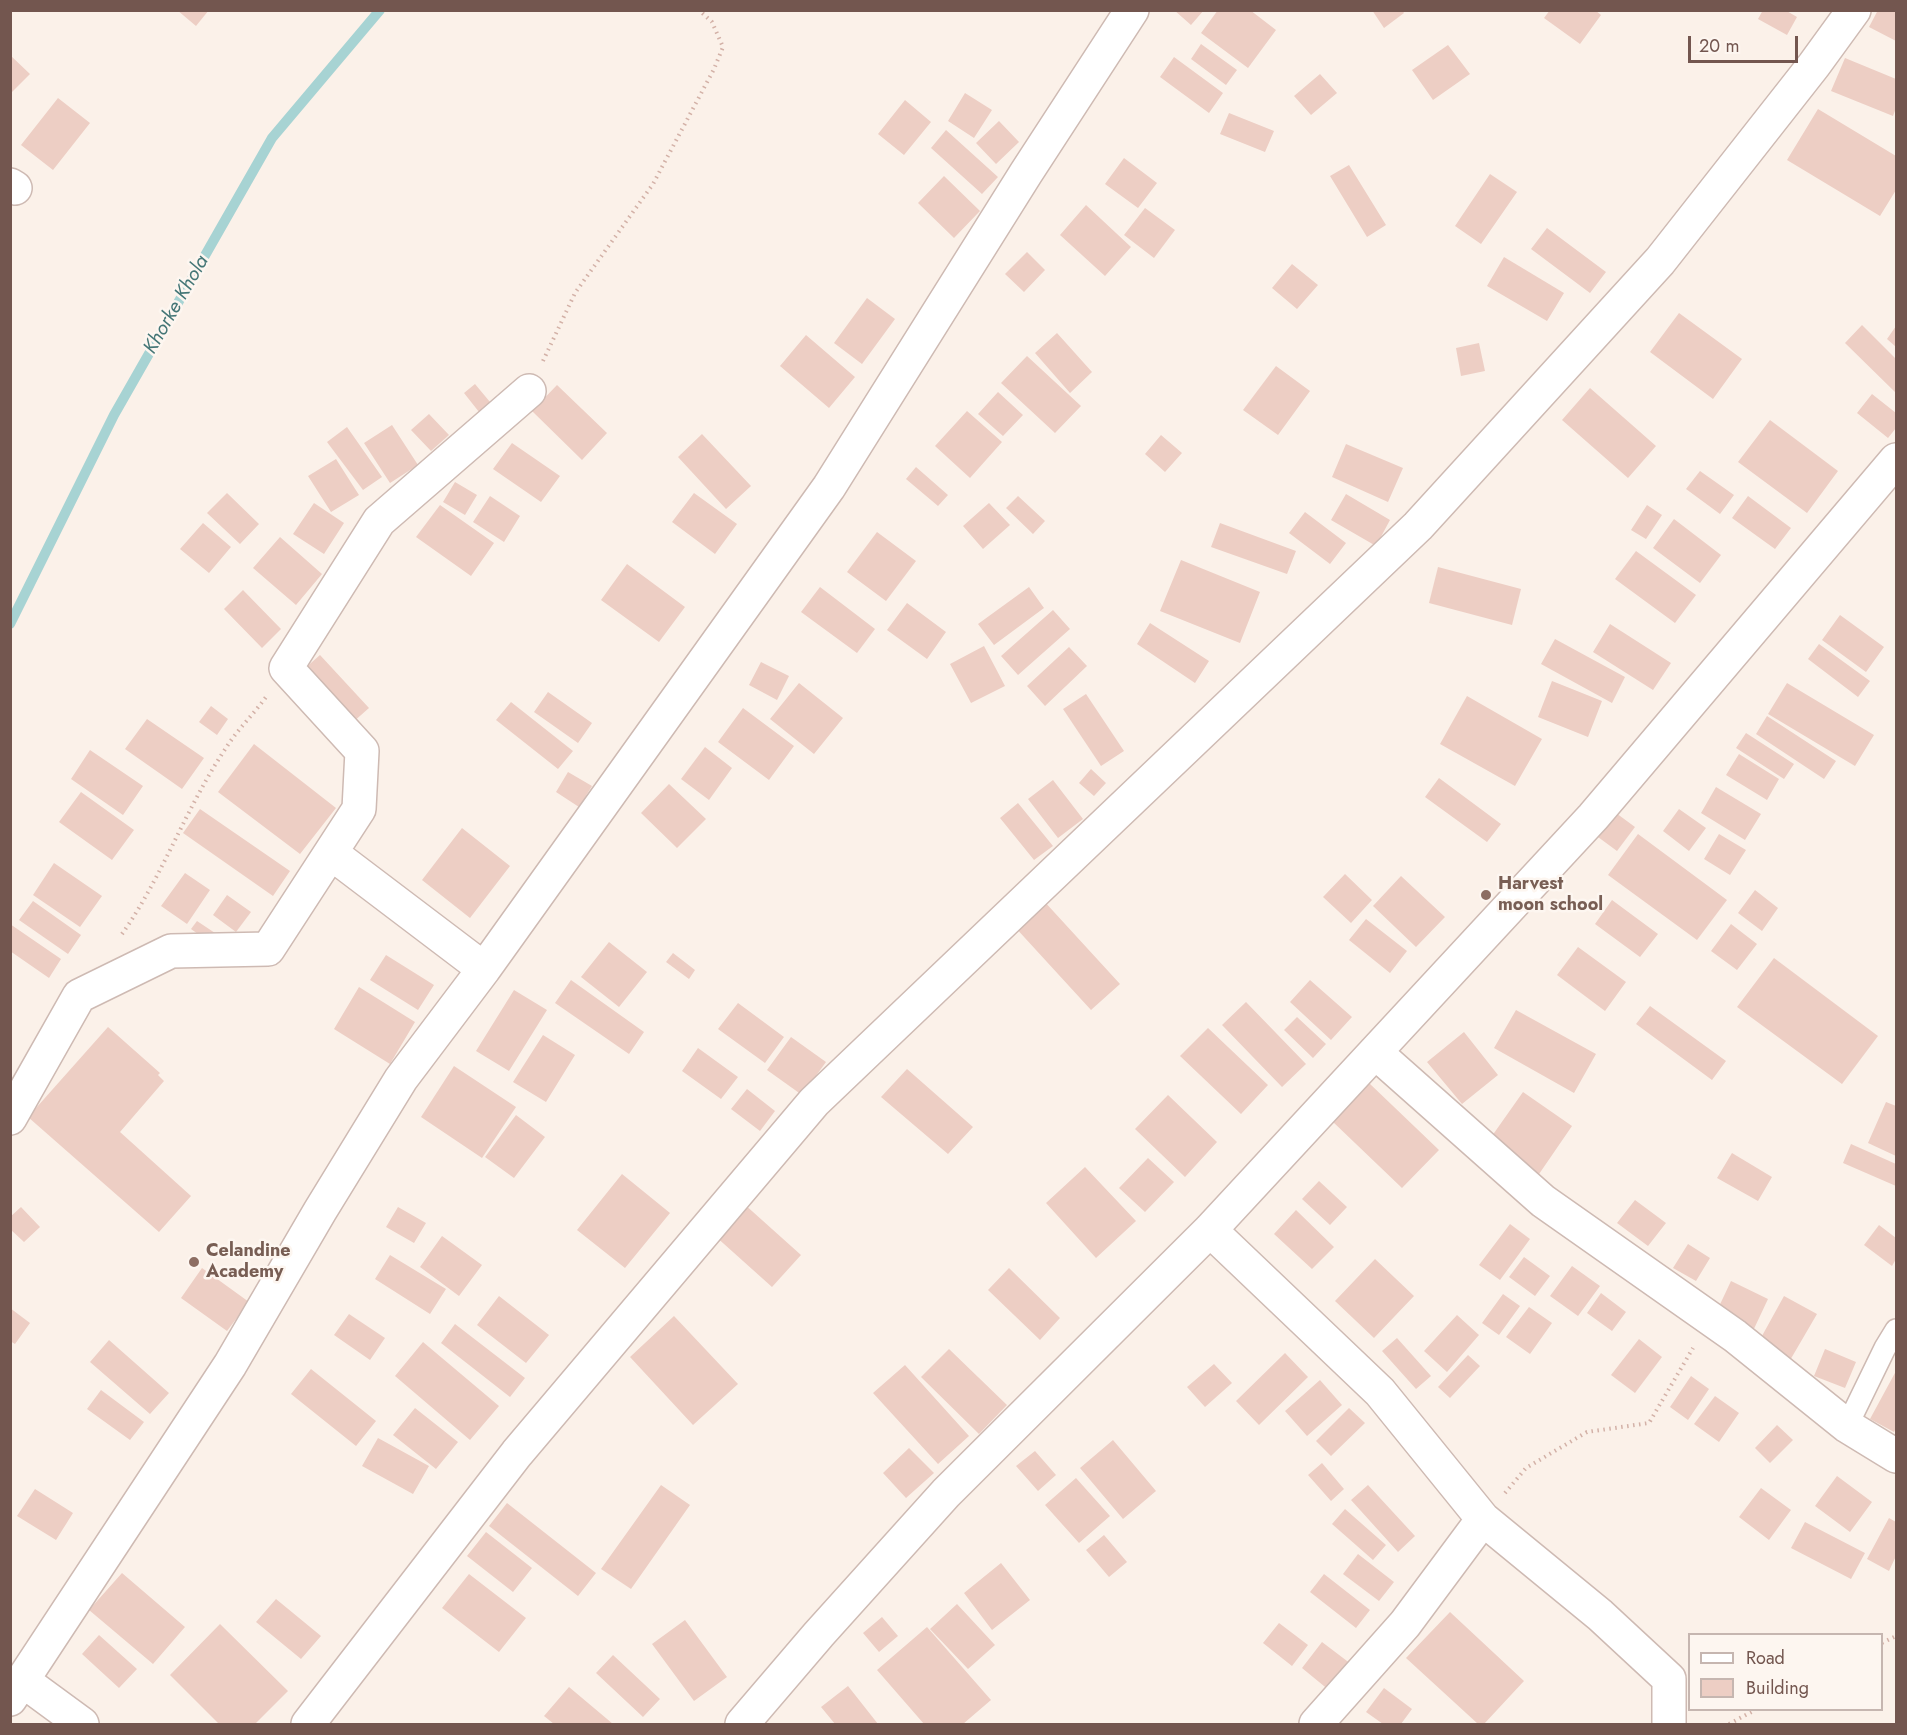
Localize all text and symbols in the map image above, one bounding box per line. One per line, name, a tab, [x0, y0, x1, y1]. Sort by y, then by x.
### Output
scale bar	[1691, 24, 1800, 62]
text: 20 m	[1699, 33, 1739, 59]
water label: Khorke Khola	[139, 251, 215, 359]
place label: Harvest moon school	[1498, 874, 1603, 916]
marker: Harvest moon school	[1479, 888, 1493, 902]
place label: Celandine Academy	[206, 1241, 291, 1284]
marker: Celandine Academy	[187, 1255, 201, 1269]
legend	[1688, 1633, 1883, 1711]
text: Road	[1746, 1645, 1785, 1671]
text: Building	[1746, 1675, 1809, 1701]

